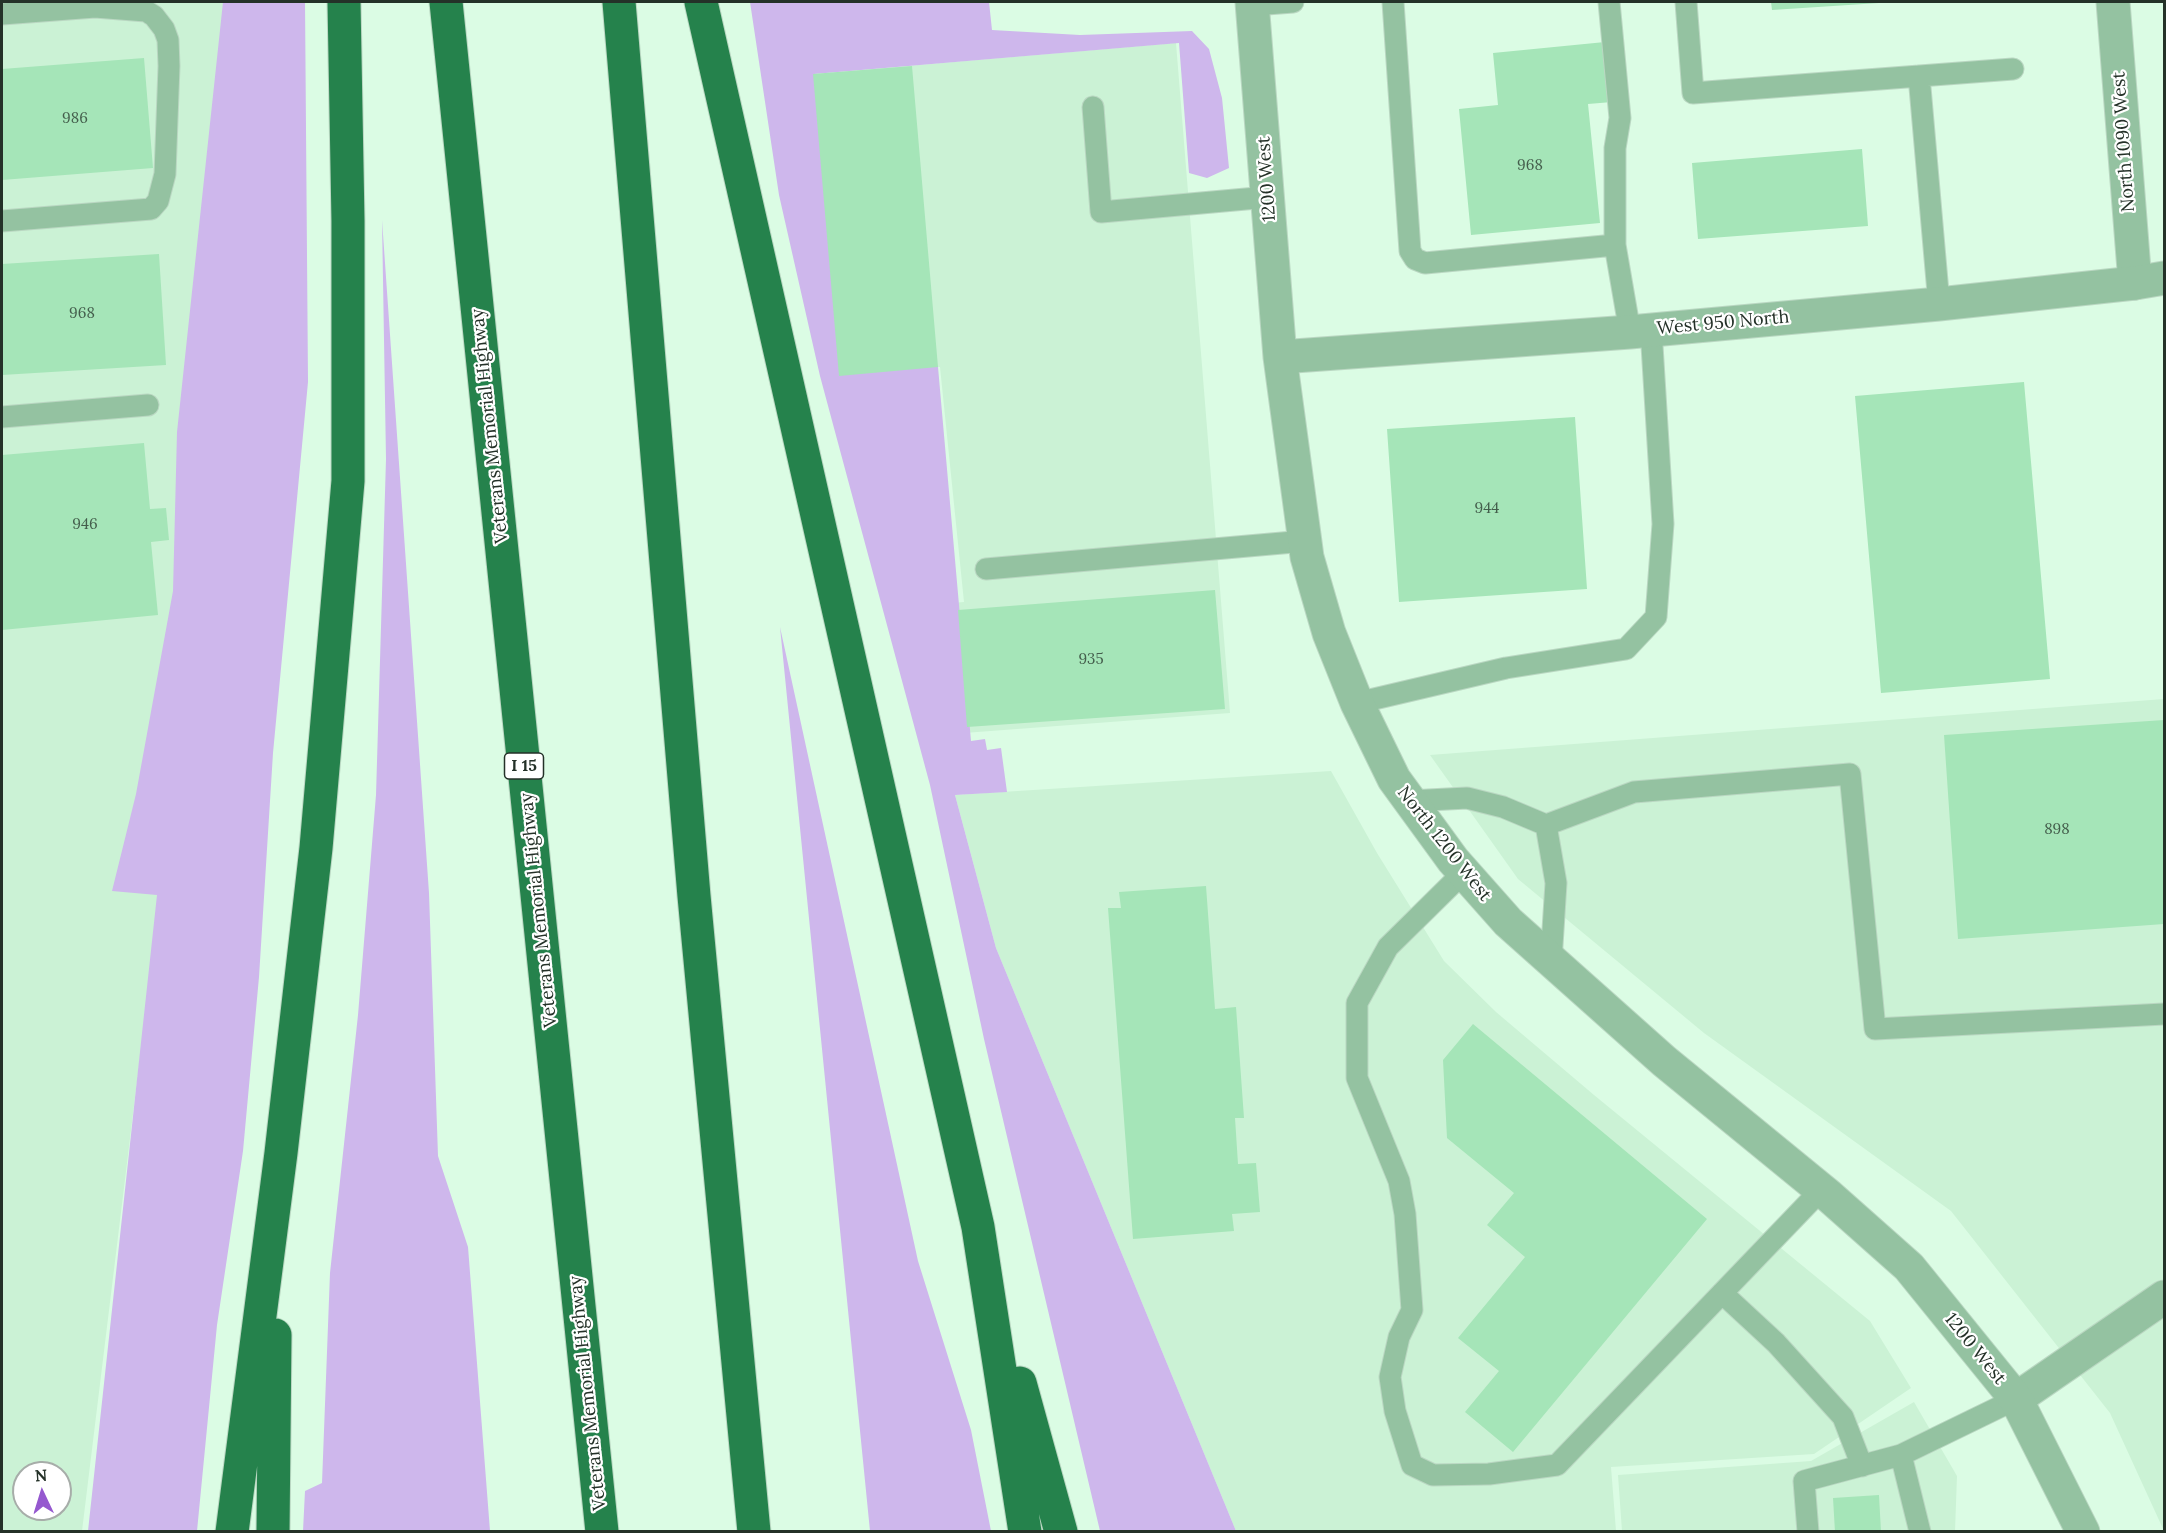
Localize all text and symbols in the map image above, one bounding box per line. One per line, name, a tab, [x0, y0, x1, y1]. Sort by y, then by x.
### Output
street label: North 1090 West	[2108, 71, 2140, 213]
house number: 986	[62, 110, 88, 128]
street label: 1200 West	[1253, 136, 1281, 222]
house number: 968	[1517, 157, 1543, 175]
house number: 968	[69, 305, 95, 323]
street label: West 950 North	[1656, 306, 1790, 340]
street label: Veterans Memorial Highway	[467, 308, 513, 544]
house number: 944	[1475, 500, 1499, 518]
house number: 946	[72, 516, 98, 534]
house number: 935	[1078, 651, 1104, 669]
road number: I 15	[504, 753, 544, 779]
street label: North 1200 West	[1392, 782, 1496, 906]
street label: Veterans Memorial Highway	[516, 792, 562, 1028]
house number: 898	[2044, 821, 2070, 839]
street label: Veterans Memorial Highway	[565, 1275, 611, 1511]
street label: 1200 West	[1940, 1309, 2010, 1389]
north arrow	[12, 1461, 72, 1521]
text: N	[34, 1465, 48, 1485]

